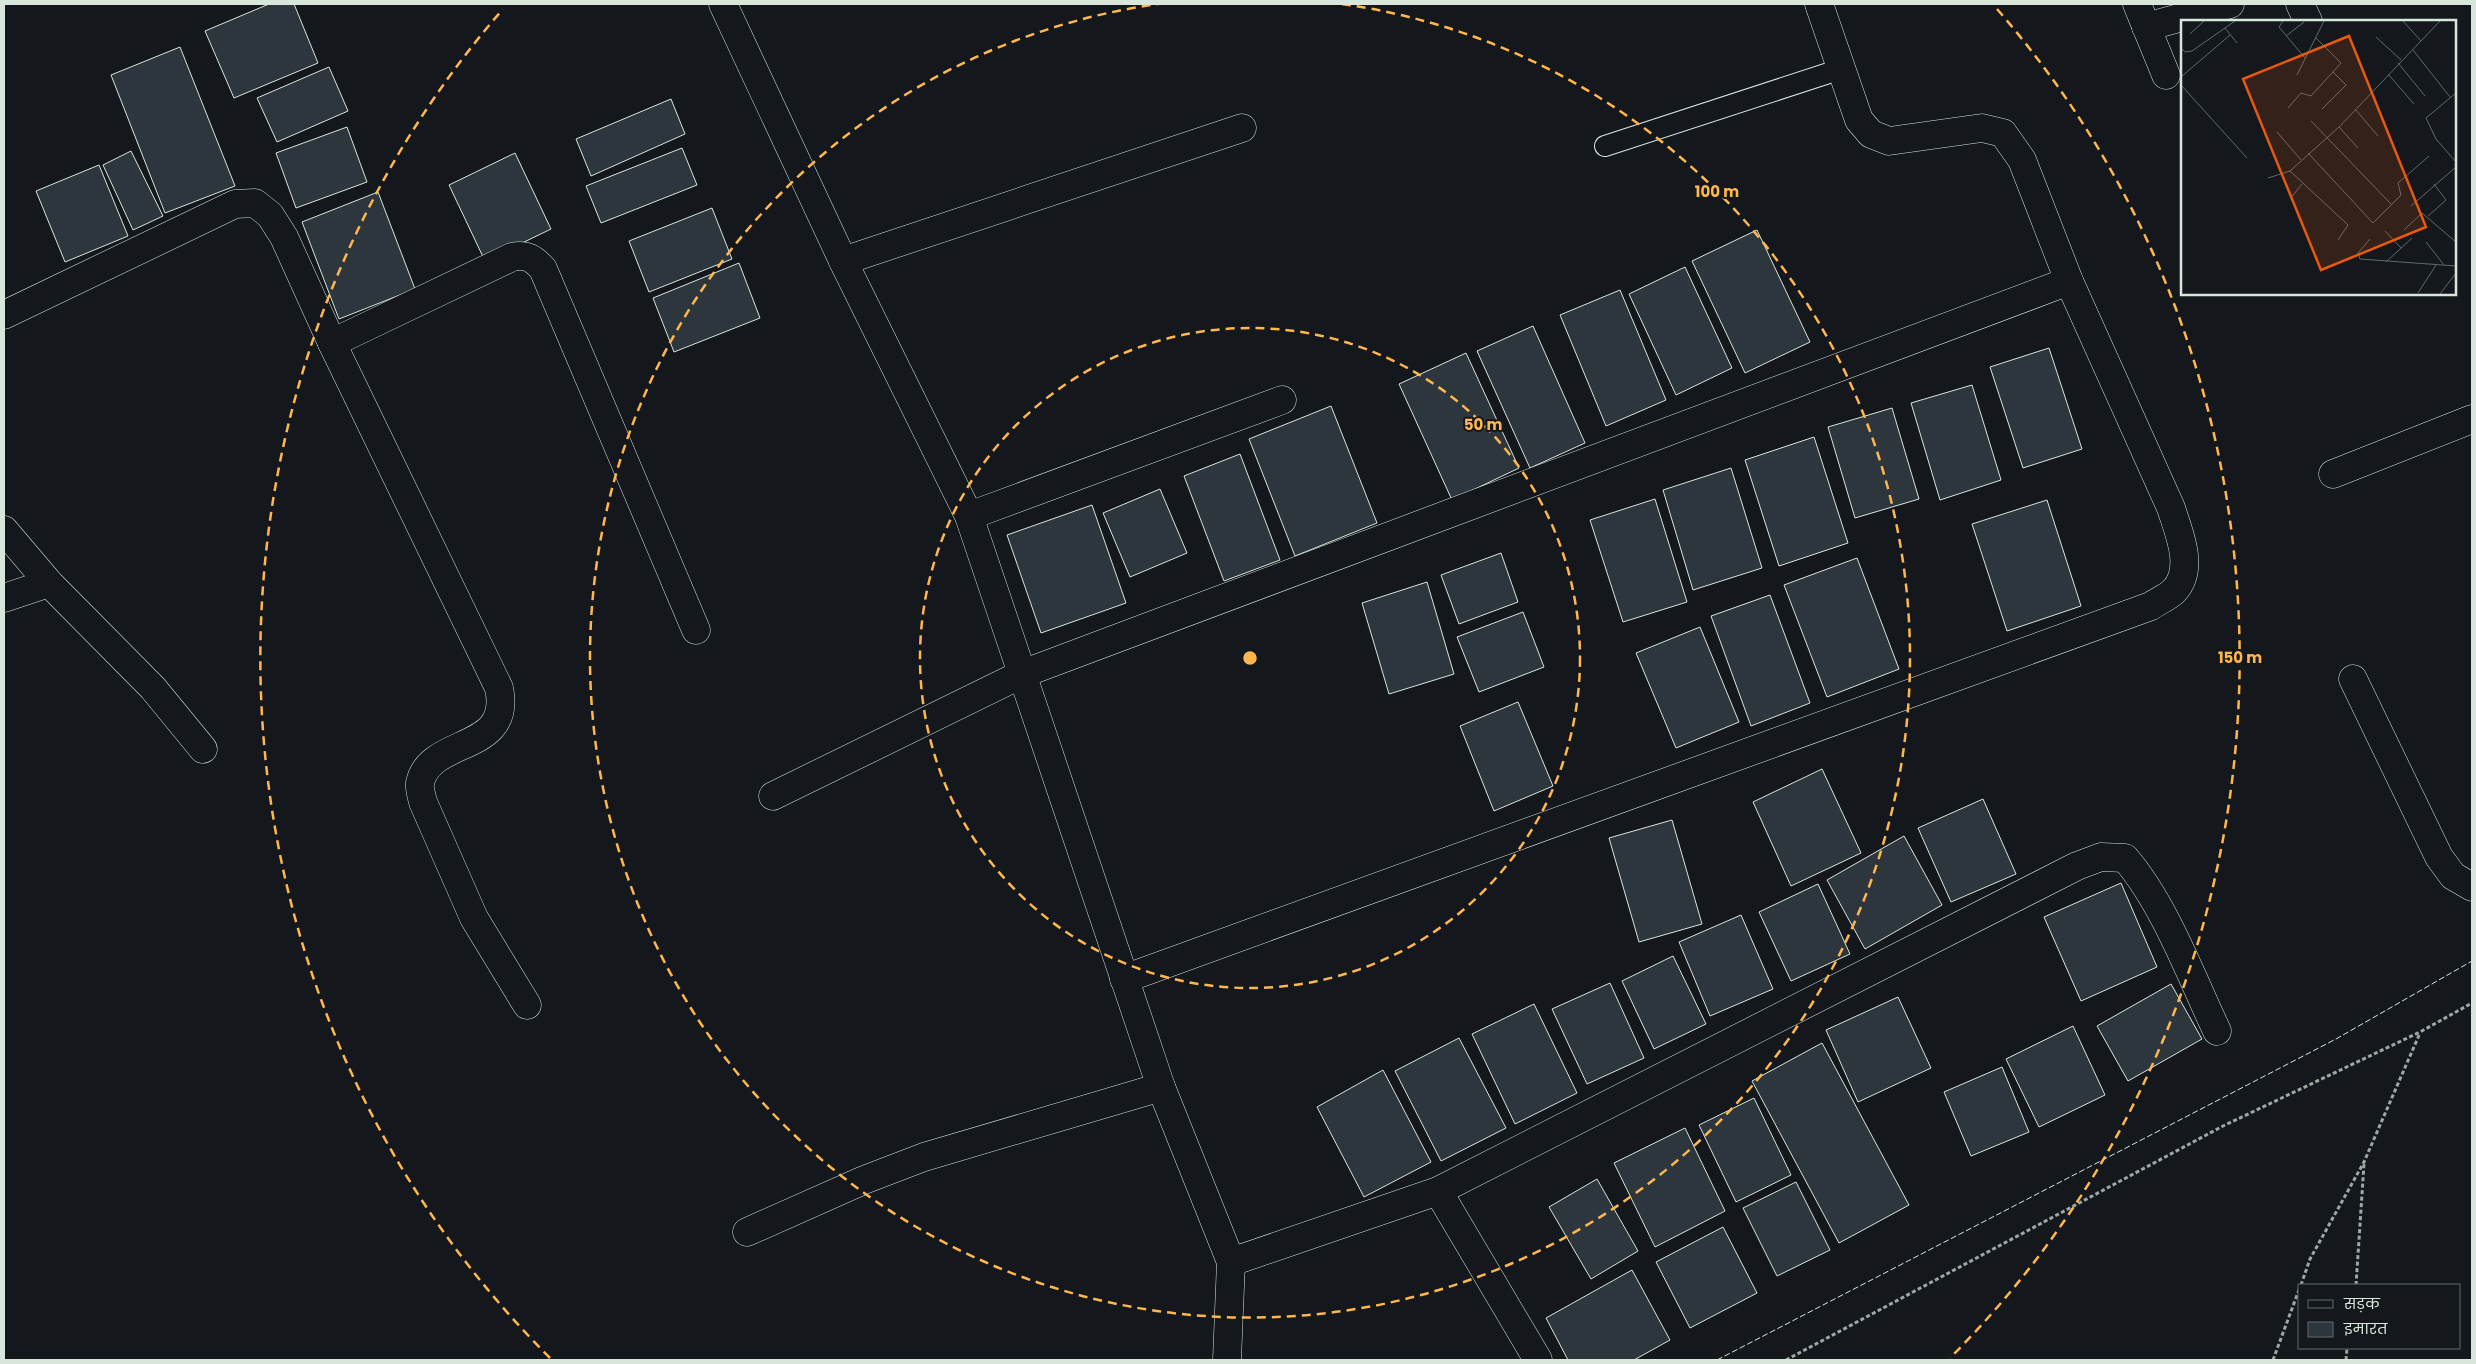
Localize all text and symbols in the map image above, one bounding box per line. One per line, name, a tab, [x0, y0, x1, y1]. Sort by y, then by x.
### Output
inset map	[2181, 20, 2456, 295]
text: 100 m	[1695, 181, 1739, 202]
text: 50 m	[1464, 414, 1502, 435]
text: 150 m	[2218, 647, 2262, 668]
centre of rings	[1241, 649, 1259, 667]
legend	[2298, 1284, 2461, 1349]
text: सड़क	[2343, 1293, 2381, 1314]
text: इमारत	[2343, 1318, 2388, 1339]

